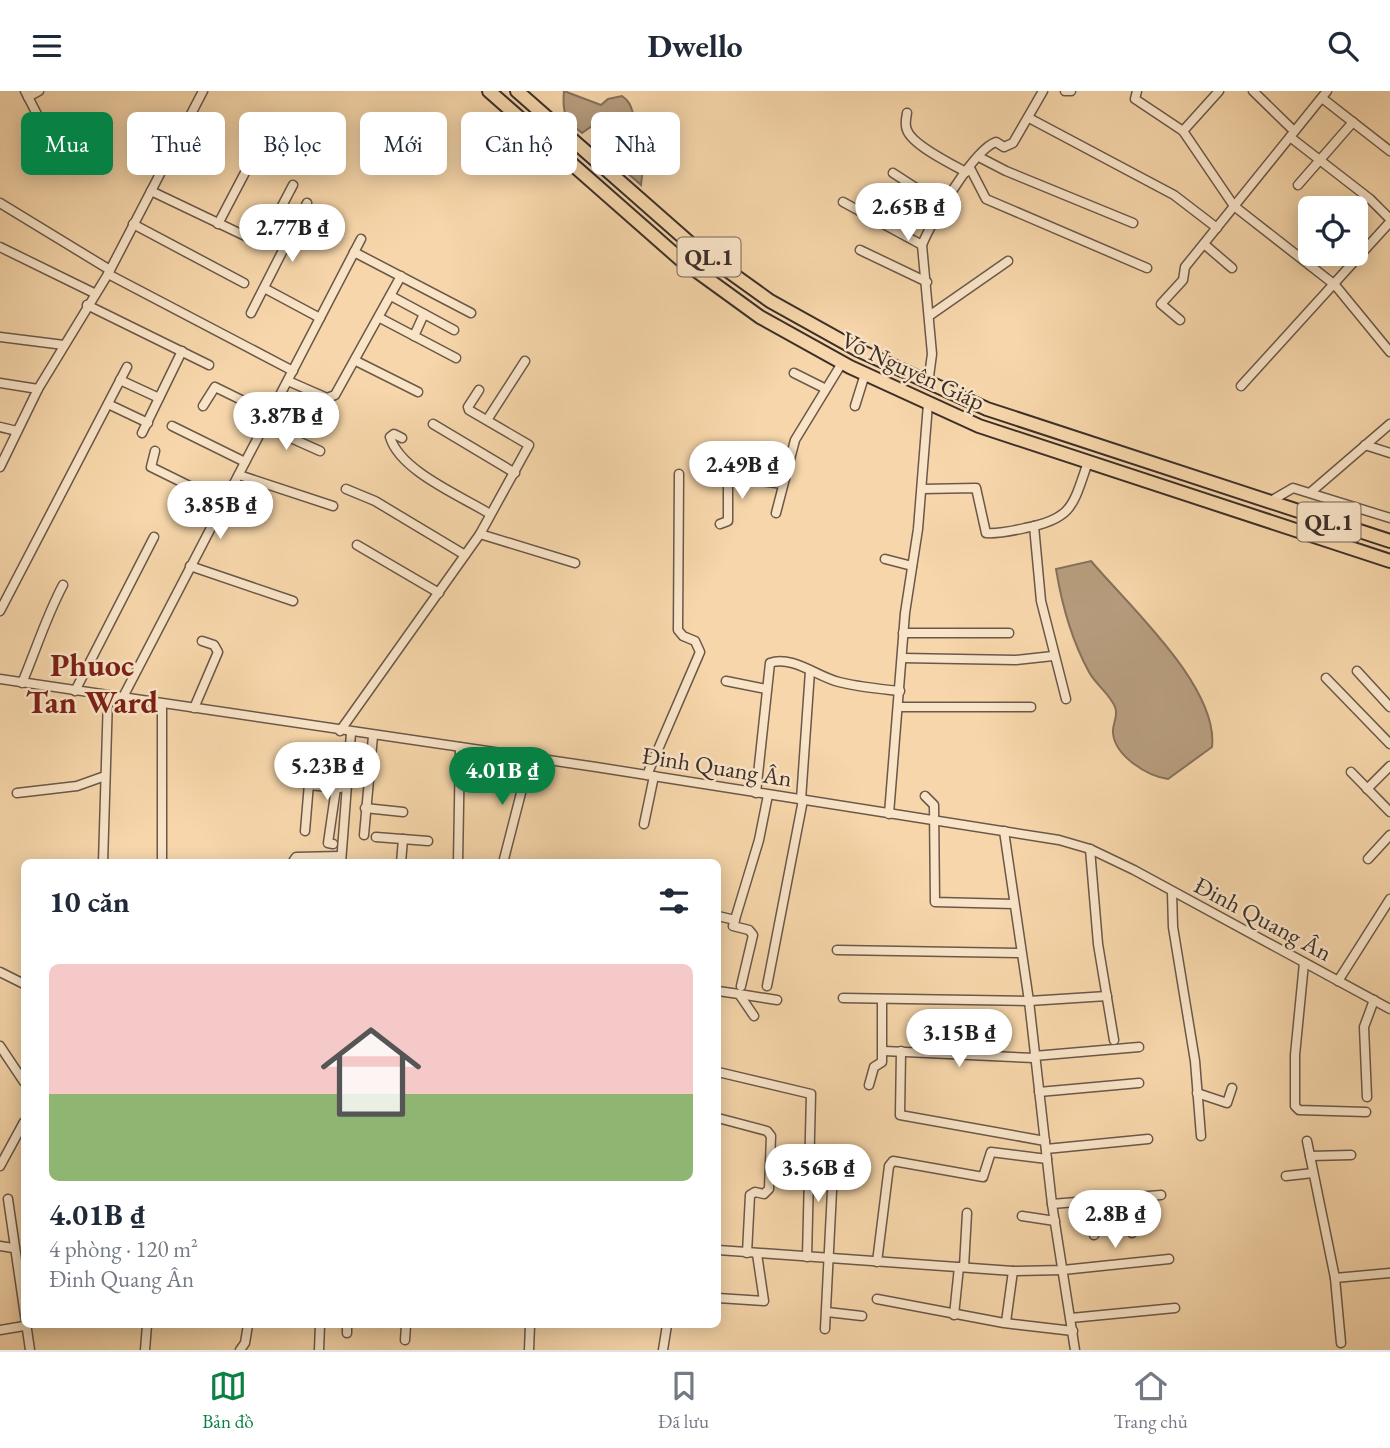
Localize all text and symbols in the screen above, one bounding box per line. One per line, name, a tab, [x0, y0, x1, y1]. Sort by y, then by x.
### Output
text: Dwello	[647, 25, 743, 67]
icon: menu	[28, 27, 66, 65]
icon: search	[1324, 27, 1362, 65]
chip: Mua	[21, 112, 113, 175]
chip: Thuê	[127, 112, 225, 175]
chip: Bộ lọc	[239, 112, 346, 175]
chip: Mới	[360, 112, 447, 175]
chip: Căn hộ	[461, 112, 577, 175]
chip: Nhà	[591, 112, 680, 175]
pin: 2.65B ₫	[843, 183, 973, 243]
text: 2.65B ₫	[871, 191, 945, 221]
map controls	[1298, 196, 1368, 266]
button: locate	[1298, 196, 1368, 266]
pin: 2.77B ₫	[227, 205, 357, 264]
text: 2.77B ₫	[255, 212, 329, 242]
road number: QL.1	[678, 237, 740, 277]
street label: Võ Nguyên Giáp	[837, 324, 990, 417]
pin: 3.87B ₫	[221, 393, 351, 452]
text: 3.87B ₫	[249, 400, 323, 430]
pin: 2.49B ₫	[677, 441, 807, 501]
text: 2.49B ₫	[705, 449, 779, 479]
pin: 3.85B ₫	[155, 482, 285, 541]
text: 3.85B ₫	[183, 489, 257, 519]
road number: QL.1	[1298, 503, 1360, 541]
district label: Phuoc Tan Ward	[26, 644, 158, 723]
street label: Đinh Quang Ân	[640, 739, 795, 794]
pin: 5.23B ₫	[262, 743, 392, 802]
pin: 4.01B ₫	[437, 747, 567, 807]
text: 5.23B ₫	[290, 750, 364, 780]
text: 4.01B ₫	[465, 755, 539, 785]
street label: Đinh Quang Ân	[1189, 869, 1338, 968]
text: 10 căn	[49, 882, 130, 921]
icon: filters	[655, 882, 693, 920]
icon: home	[308, 1009, 434, 1135]
pin: 3.15B ₫	[894, 1009, 1024, 1069]
text: 3.15B ₫	[922, 1017, 996, 1047]
pin: 3.56B ₫	[753, 1145, 883, 1204]
text: 3.56B ₫	[781, 1152, 855, 1182]
pin: 2.8B ₫	[1058, 1191, 1172, 1250]
text: 4.01B ₫	[49, 1195, 145, 1234]
text: 2.8B ₫	[1084, 1198, 1146, 1228]
text: 4 phòng · 120 m²	[49, 1234, 198, 1264]
text: Đinh Quang Ân	[49, 1264, 194, 1294]
tab: Bản đồ	[202, 1367, 254, 1434]
tab: Đã lưu	[658, 1367, 709, 1434]
tab: Trang chủ	[1113, 1367, 1188, 1434]

